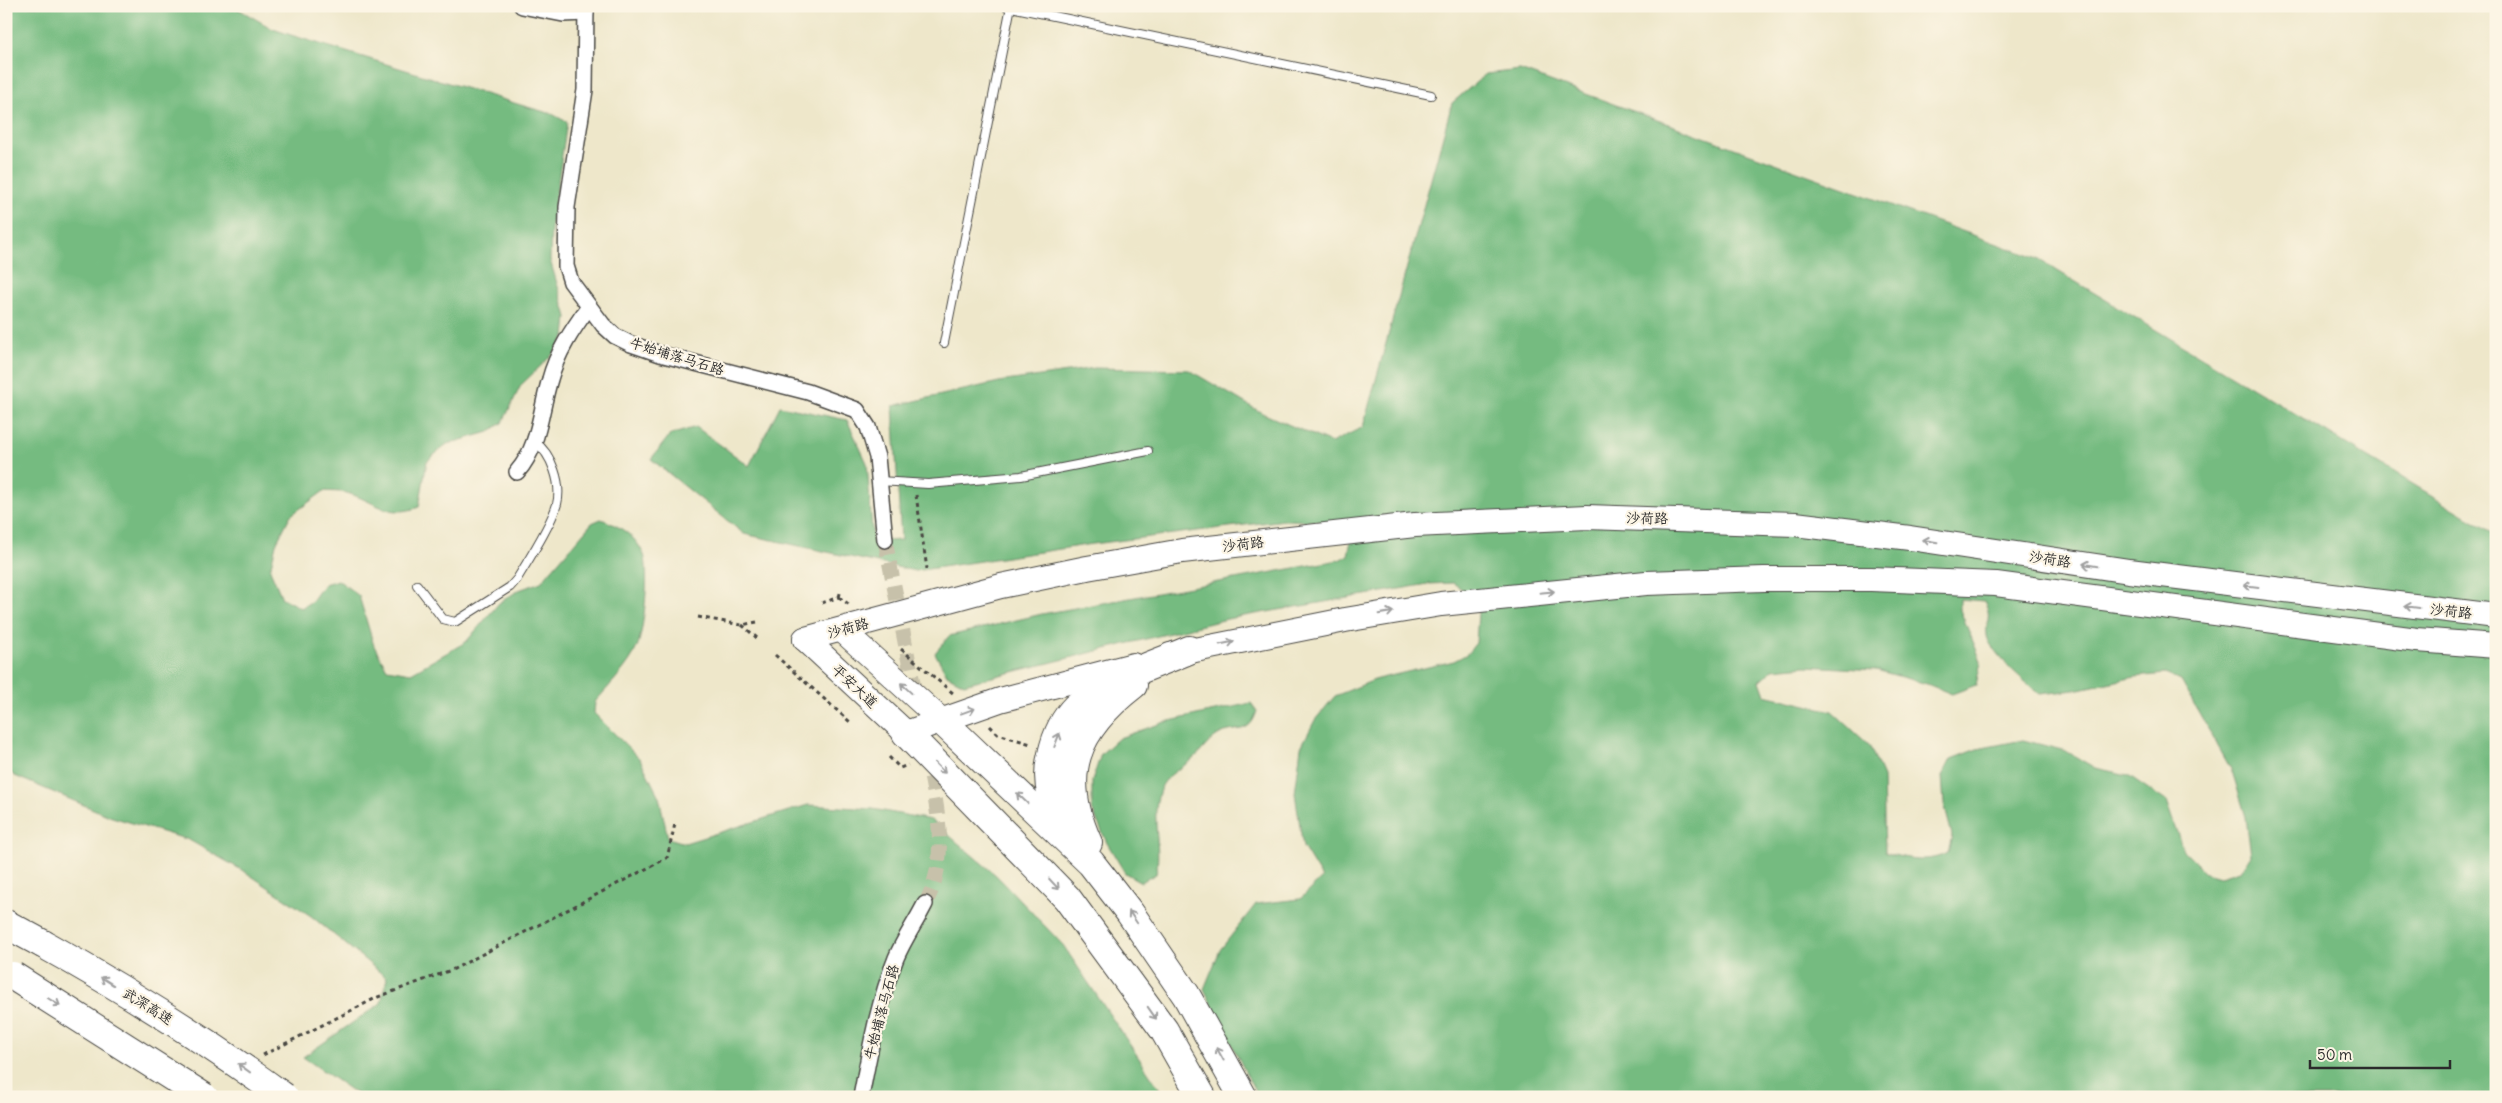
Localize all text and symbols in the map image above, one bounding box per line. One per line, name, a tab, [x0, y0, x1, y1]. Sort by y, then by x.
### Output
street label: 牛始埔落马石路	[628, 333, 726, 379]
street label: 沙荷路	[1626, 509, 1668, 527]
street label: 沙荷路	[1221, 533, 1265, 555]
one-way arrow	[1922, 535, 1938, 545]
street label: 沙荷路	[2028, 547, 2072, 571]
one-way arrow	[2083, 560, 2099, 570]
one-way arrow	[2244, 581, 2260, 591]
one-way arrow	[1539, 587, 1555, 597]
street label: 沙荷路	[2429, 600, 2473, 622]
one-way arrow	[2405, 602, 2421, 612]
one-way arrow	[1378, 608, 1394, 618]
street label: 沙荷路	[825, 614, 871, 642]
one-way arrow	[1218, 637, 1234, 647]
street label: 平安大道	[828, 660, 882, 712]
one-way arrow	[899, 682, 912, 694]
one-way arrow	[960, 706, 975, 715]
one-way arrow	[1053, 733, 1062, 748]
one-way arrow	[934, 762, 947, 774]
one-way arrow	[1017, 793, 1029, 805]
one-way arrow	[1048, 877, 1060, 890]
one-way arrow	[1128, 910, 1138, 924]
street label: 牛始埔落马石路	[860, 962, 902, 1062]
one-way arrow	[101, 975, 115, 985]
street label: 武深高速	[119, 984, 177, 1028]
one-way arrow	[47, 997, 61, 1007]
one-way arrow	[1147, 1006, 1157, 1020]
scale bar	[2310, 1038, 2450, 1070]
text: 50 m	[2317, 1045, 2352, 1064]
one-way arrow	[1215, 1047, 1225, 1062]
one-way arrow	[237, 1063, 251, 1073]

